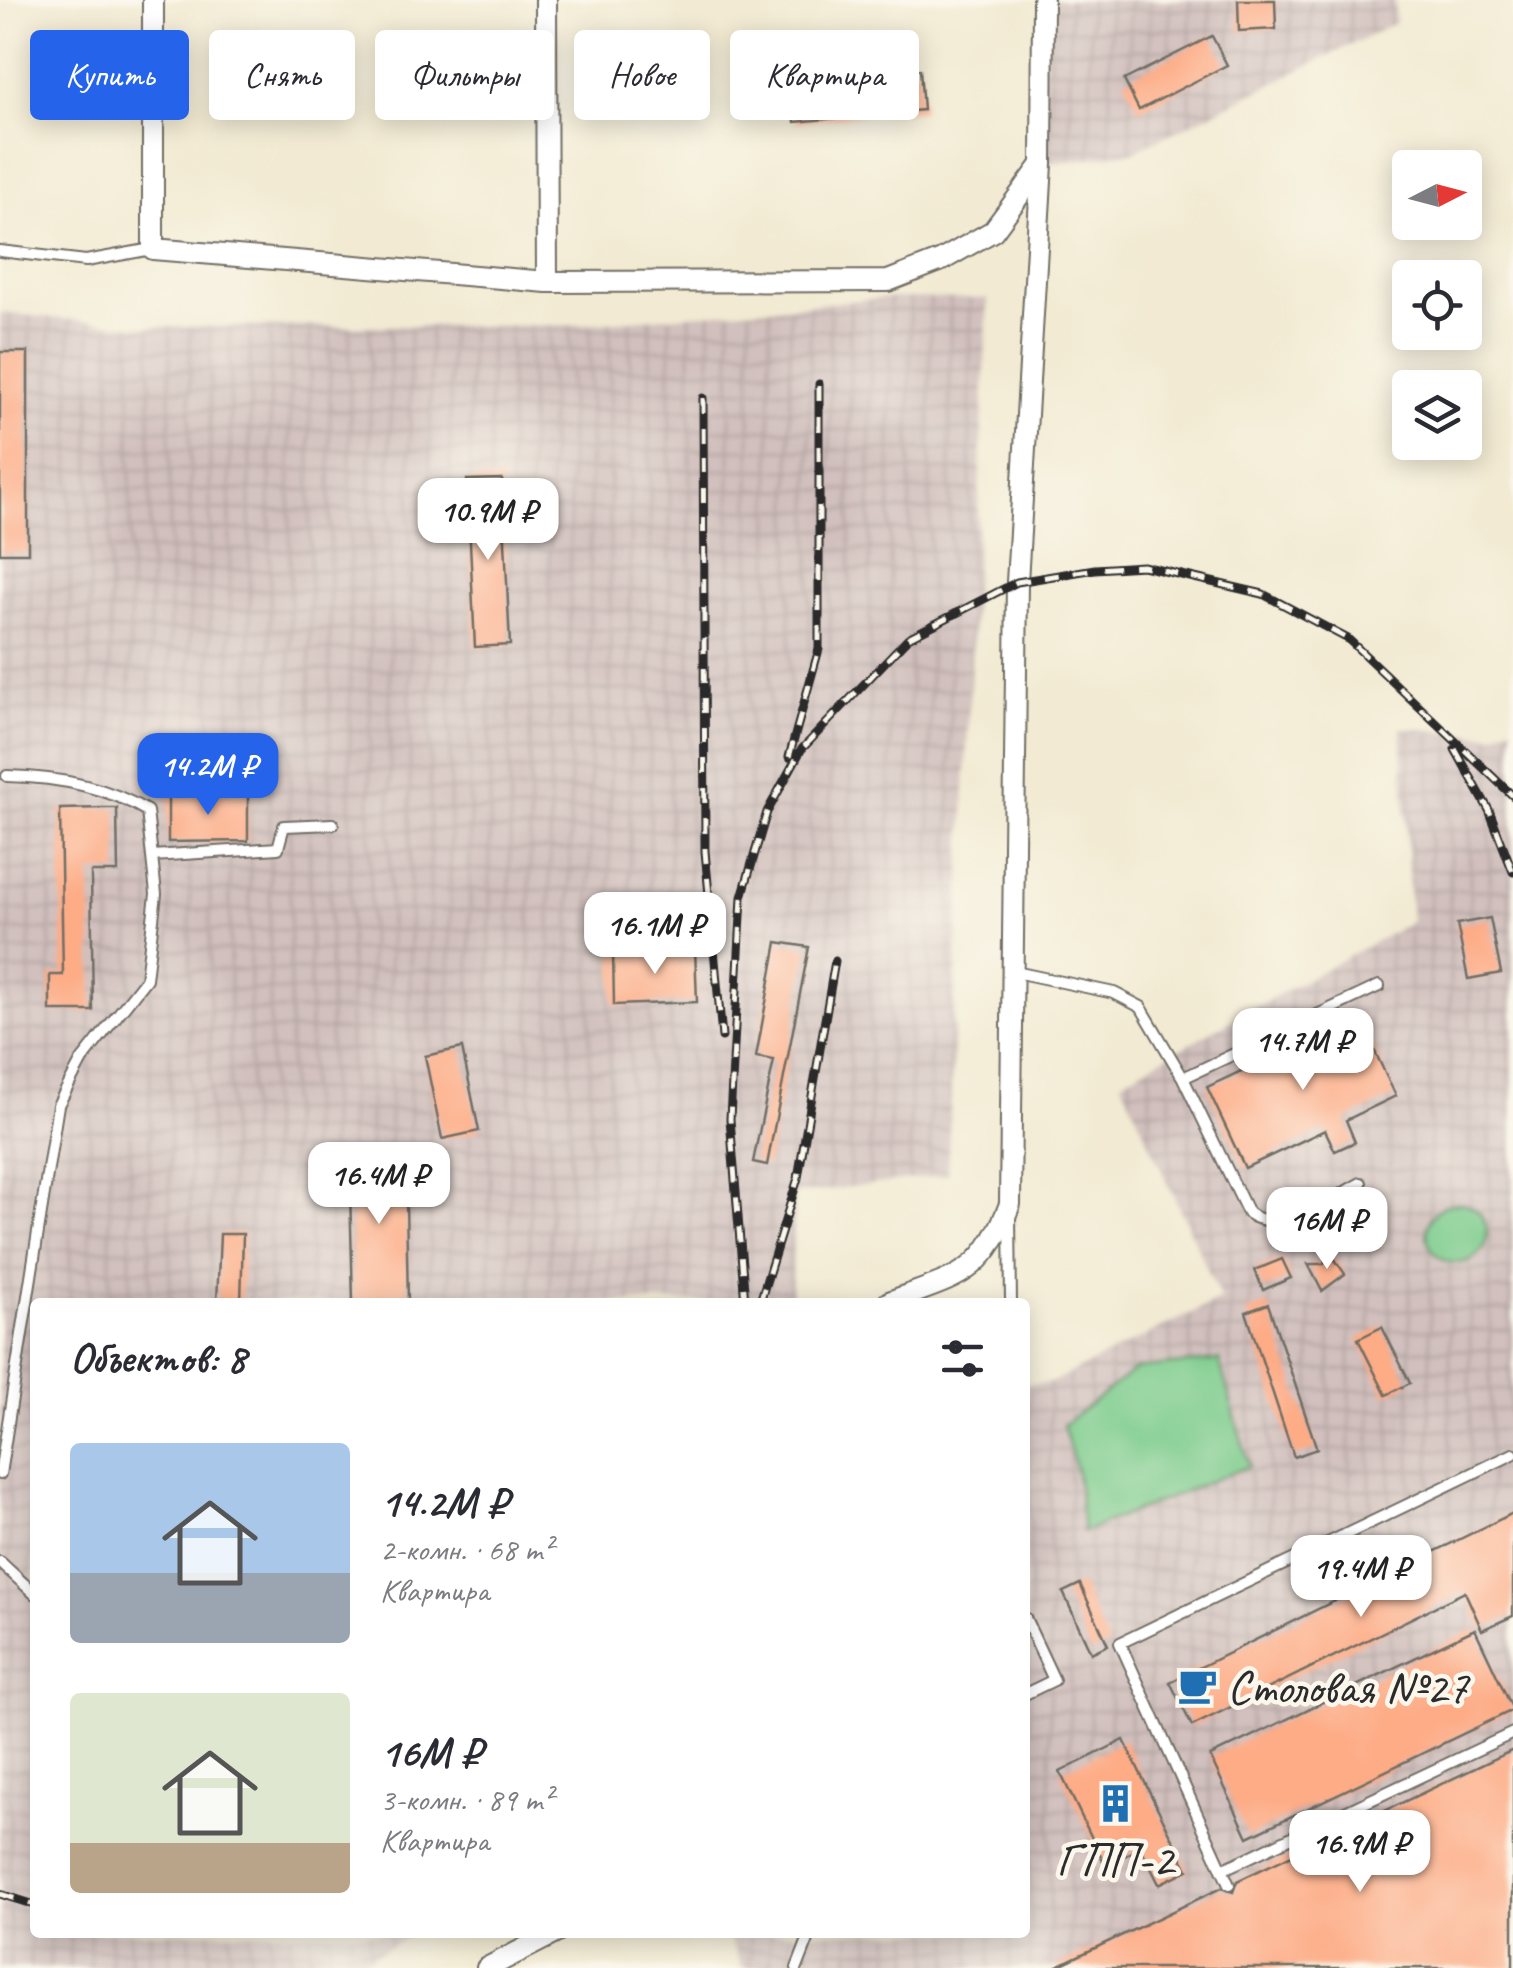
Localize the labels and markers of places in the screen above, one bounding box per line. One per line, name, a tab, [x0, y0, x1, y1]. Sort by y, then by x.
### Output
pin: 10.9M ₽	[396, 478, 580, 563]
pin: 14.2M ₽	[116, 733, 300, 818]
pin: 16.1M ₽	[563, 892, 747, 977]
pin: 14.7M ₽	[1211, 1008, 1395, 1093]
pin: 16.4M ₽	[287, 1142, 471, 1227]
pin: 16M ₽	[1257, 1187, 1397, 1272]
pin: 19.4M ₽	[1269, 1535, 1453, 1620]
place label: Столовая №27	[1227, 1657, 1471, 1717]
cafe icon: Столовая №27	[1176, 1665, 1218, 1707]
building icon: ГПП-2	[1094, 1782, 1136, 1824]
pin: 16.9M ₽	[1268, 1810, 1452, 1895]
place label: ГПП-2	[1056, 1829, 1177, 1889]

